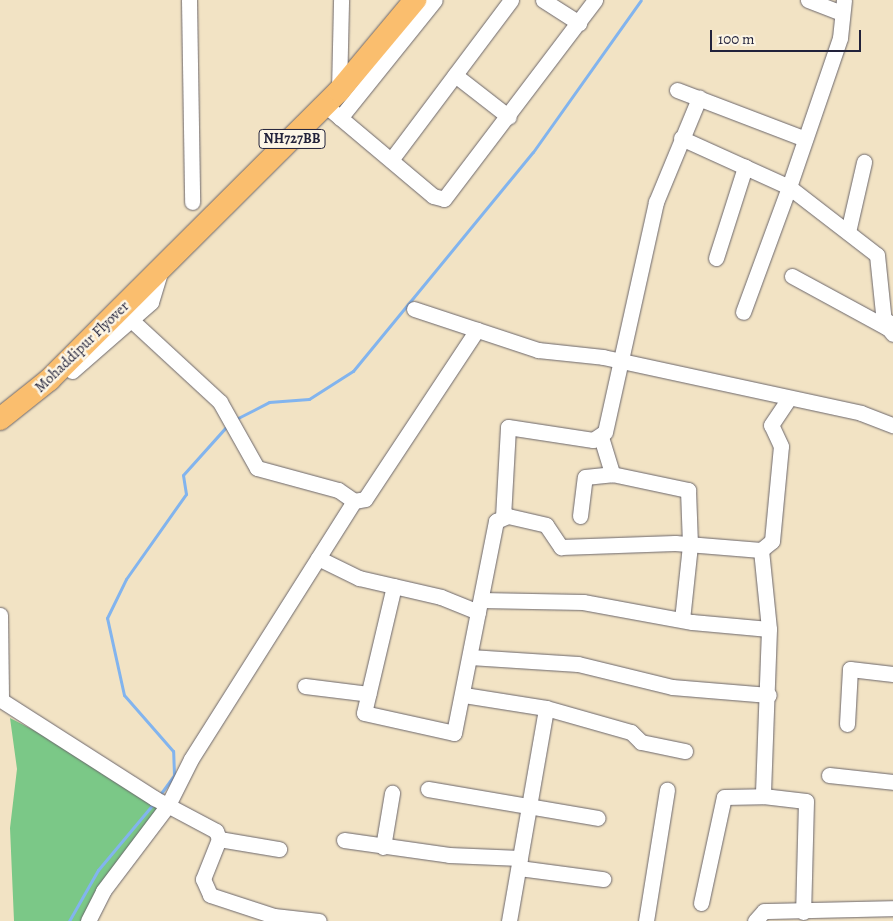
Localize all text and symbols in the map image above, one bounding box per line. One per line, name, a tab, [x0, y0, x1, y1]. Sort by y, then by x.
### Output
scale bar	[713, 20, 864, 52]
text: 100 m	[718, 29, 755, 49]
road number: NH727BB	[258, 128, 326, 150]
street label: Mohaddipur Flyover	[31, 297, 133, 397]

